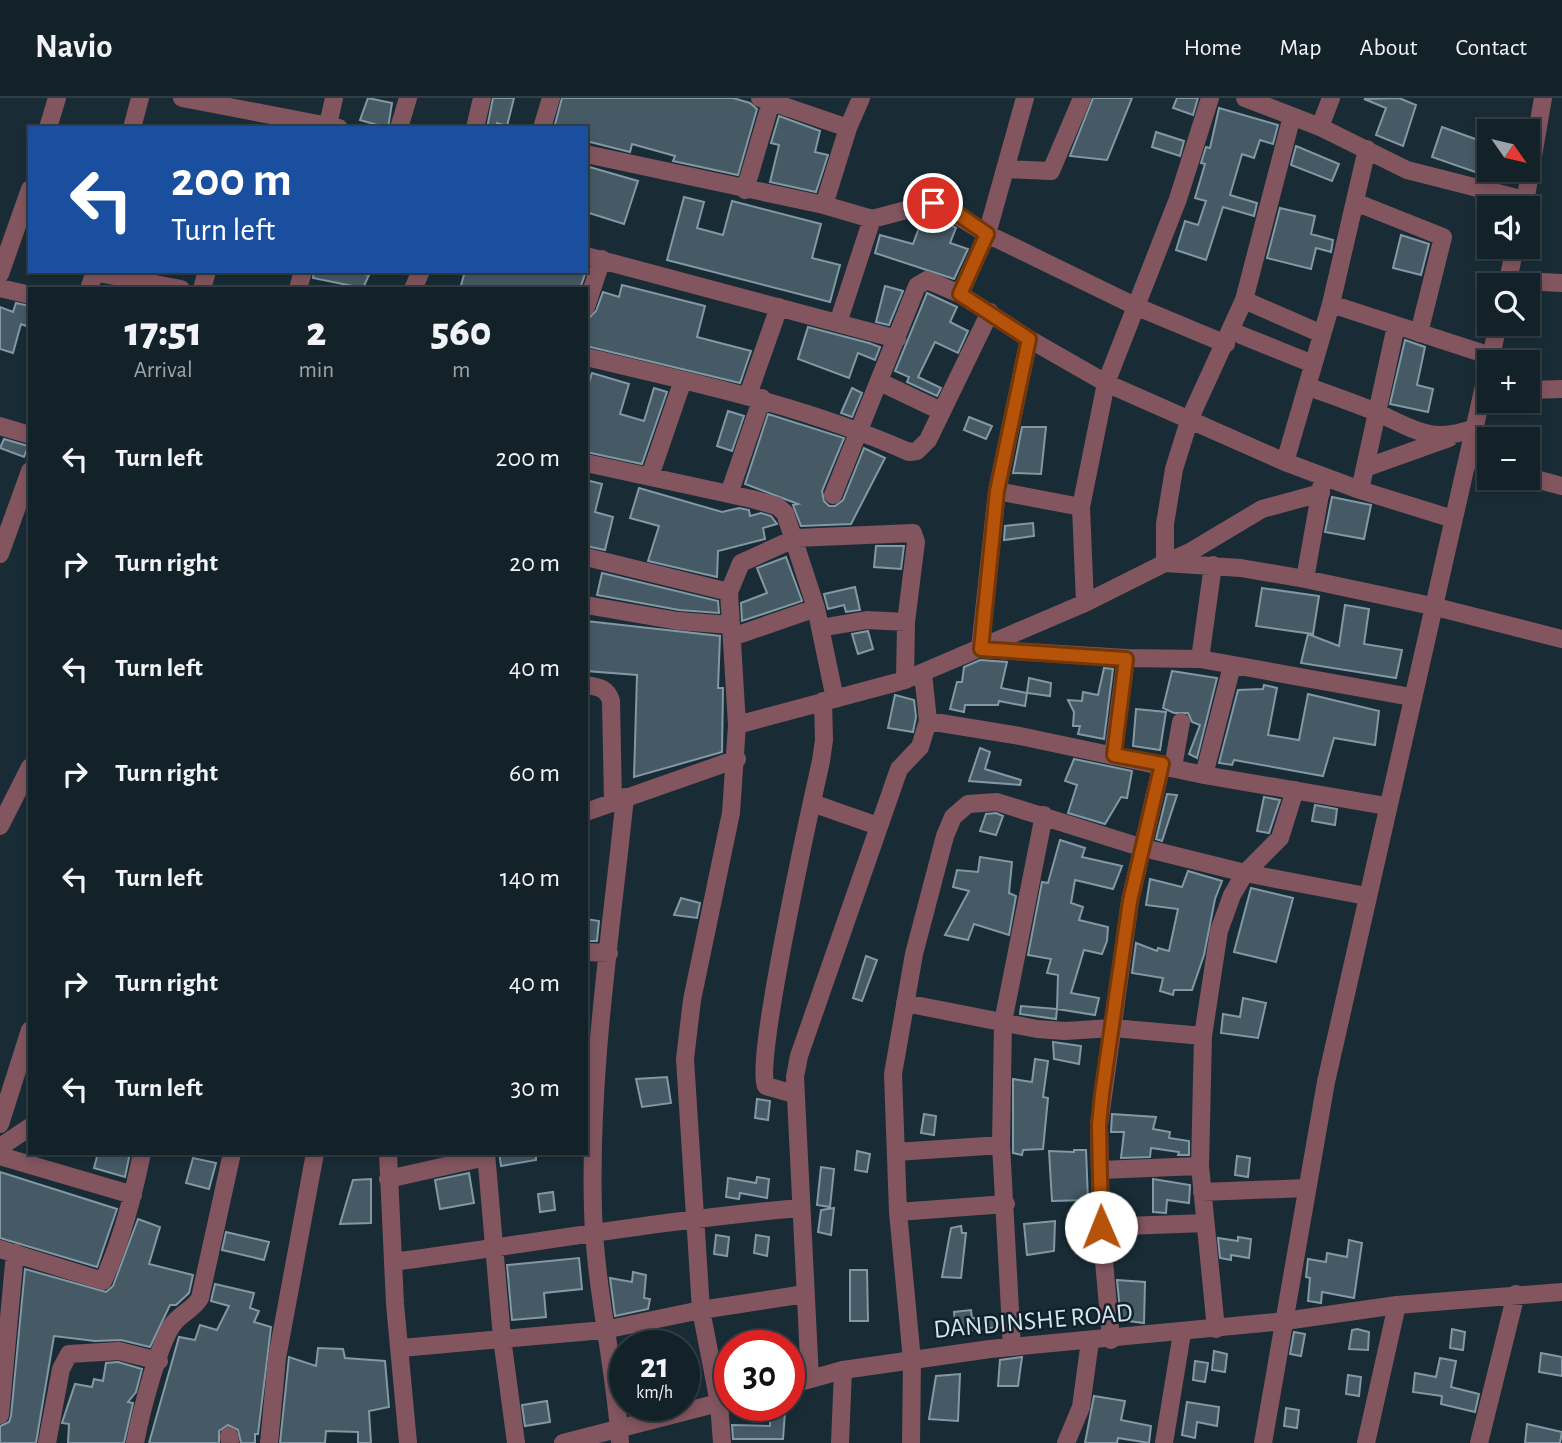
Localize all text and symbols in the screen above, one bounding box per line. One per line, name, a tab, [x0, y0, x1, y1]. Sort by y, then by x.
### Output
text: Navio	[35, 31, 113, 64]
text: Home	[1184, 36, 1242, 60]
text: Map	[1280, 36, 1322, 60]
text: About	[1360, 36, 1417, 60]
text: Contact	[1455, 36, 1527, 60]
north arrow	[1477, 119, 1540, 182]
map controls	[1477, 119, 1540, 490]
icon: left	[56, 154, 147, 245]
text: 200 m	[171, 156, 292, 205]
pin	[903, 173, 963, 233]
icon: arrive	[914, 184, 952, 222]
button: sound	[1477, 196, 1540, 259]
text: Turn left	[171, 214, 275, 246]
button: search	[1477, 273, 1540, 336]
text: 17:51	[125, 311, 202, 353]
text: 2	[306, 311, 326, 353]
text: 560	[431, 311, 491, 353]
button: +	[1477, 350, 1540, 413]
text: Arrival	[134, 359, 193, 382]
text: min	[298, 359, 334, 382]
text: m	[452, 359, 470, 382]
button: −	[1477, 427, 1540, 490]
icon: left	[56, 440, 94, 478]
text: Turn left	[115, 445, 203, 471]
text: 200 m	[496, 445, 560, 471]
icon: right	[56, 545, 94, 583]
text: Turn right	[115, 550, 218, 576]
text: 20 m	[509, 550, 560, 576]
icon: left	[56, 650, 94, 688]
text: Turn left	[115, 655, 203, 681]
text: 40 m	[509, 655, 560, 681]
icon: right	[56, 755, 94, 793]
text: Turn right	[115, 760, 218, 786]
text: 60 m	[509, 760, 560, 786]
icon: left	[56, 860, 94, 898]
text: Turn left	[115, 865, 203, 891]
text: 140 m	[500, 865, 560, 891]
icon: right	[56, 965, 94, 1003]
text: Turn right	[115, 970, 218, 996]
text: 40 m	[509, 970, 560, 996]
icon: left	[56, 1070, 94, 1108]
text: Turn left	[115, 1075, 203, 1101]
text: 30 m	[510, 1075, 560, 1101]
position arrow	[1064, 1190, 1138, 1264]
street label: DANDINSHE ROAD	[932, 1299, 1134, 1343]
speed limit sign: 30	[714, 1330, 805, 1421]
text: 21	[640, 1349, 669, 1384]
text: km/h	[636, 1384, 673, 1402]

